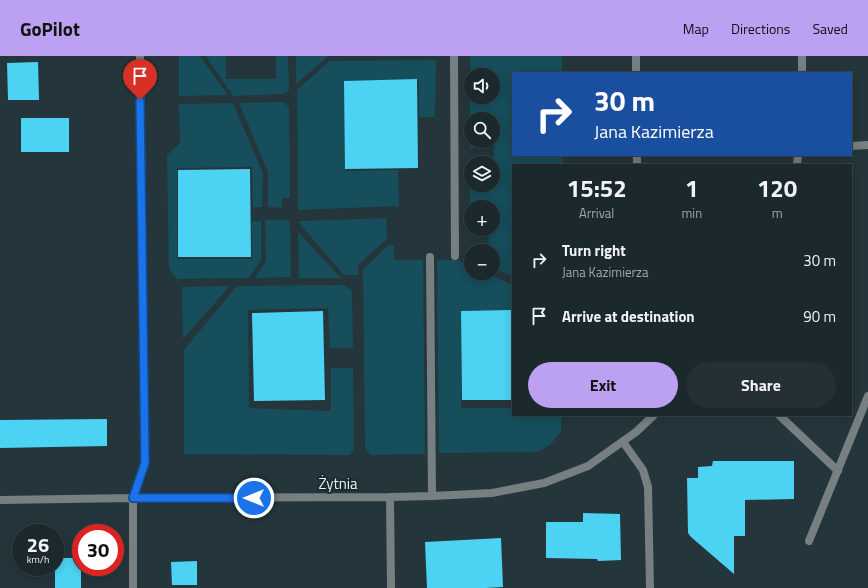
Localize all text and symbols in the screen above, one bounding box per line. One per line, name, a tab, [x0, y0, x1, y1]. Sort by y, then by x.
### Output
text: GoPilot	[20, 14, 80, 43]
text: Map	[683, 18, 709, 39]
text: Directions	[731, 18, 790, 39]
text: Saved	[812, 18, 848, 39]
pin	[123, 59, 157, 100]
icon: arrive	[129, 65, 151, 87]
map controls	[464, 68, 500, 280]
button: sound	[464, 68, 500, 104]
text: 30 m	[594, 79, 655, 122]
icon: right	[528, 88, 580, 140]
button: search	[464, 112, 500, 148]
text: Jana Kazimierza	[594, 118, 714, 145]
button: layers	[464, 156, 500, 192]
text: 15:52	[567, 170, 627, 206]
text: 1	[685, 170, 699, 206]
text: 120	[757, 170, 797, 206]
button: +	[464, 200, 500, 236]
text: Arrival	[579, 203, 614, 223]
text: min	[681, 203, 702, 223]
text: m	[772, 203, 783, 223]
text: Turn right	[562, 239, 626, 262]
button: −	[464, 244, 500, 280]
icon: right	[528, 249, 550, 271]
text: 30 m	[803, 249, 836, 272]
text: Jana Kazimierza	[562, 262, 649, 282]
icon: arrive	[528, 305, 550, 327]
text: Arrive at destination	[562, 305, 695, 328]
text: 90 m	[803, 305, 836, 328]
button: Exit	[528, 362, 678, 408]
button: Share	[686, 362, 836, 408]
street label: Żytnia	[318, 472, 358, 495]
position arrow	[233, 477, 275, 519]
speed limit sign: 30	[72, 524, 124, 576]
text: 26	[27, 529, 49, 560]
text: km/h	[27, 552, 49, 567]

